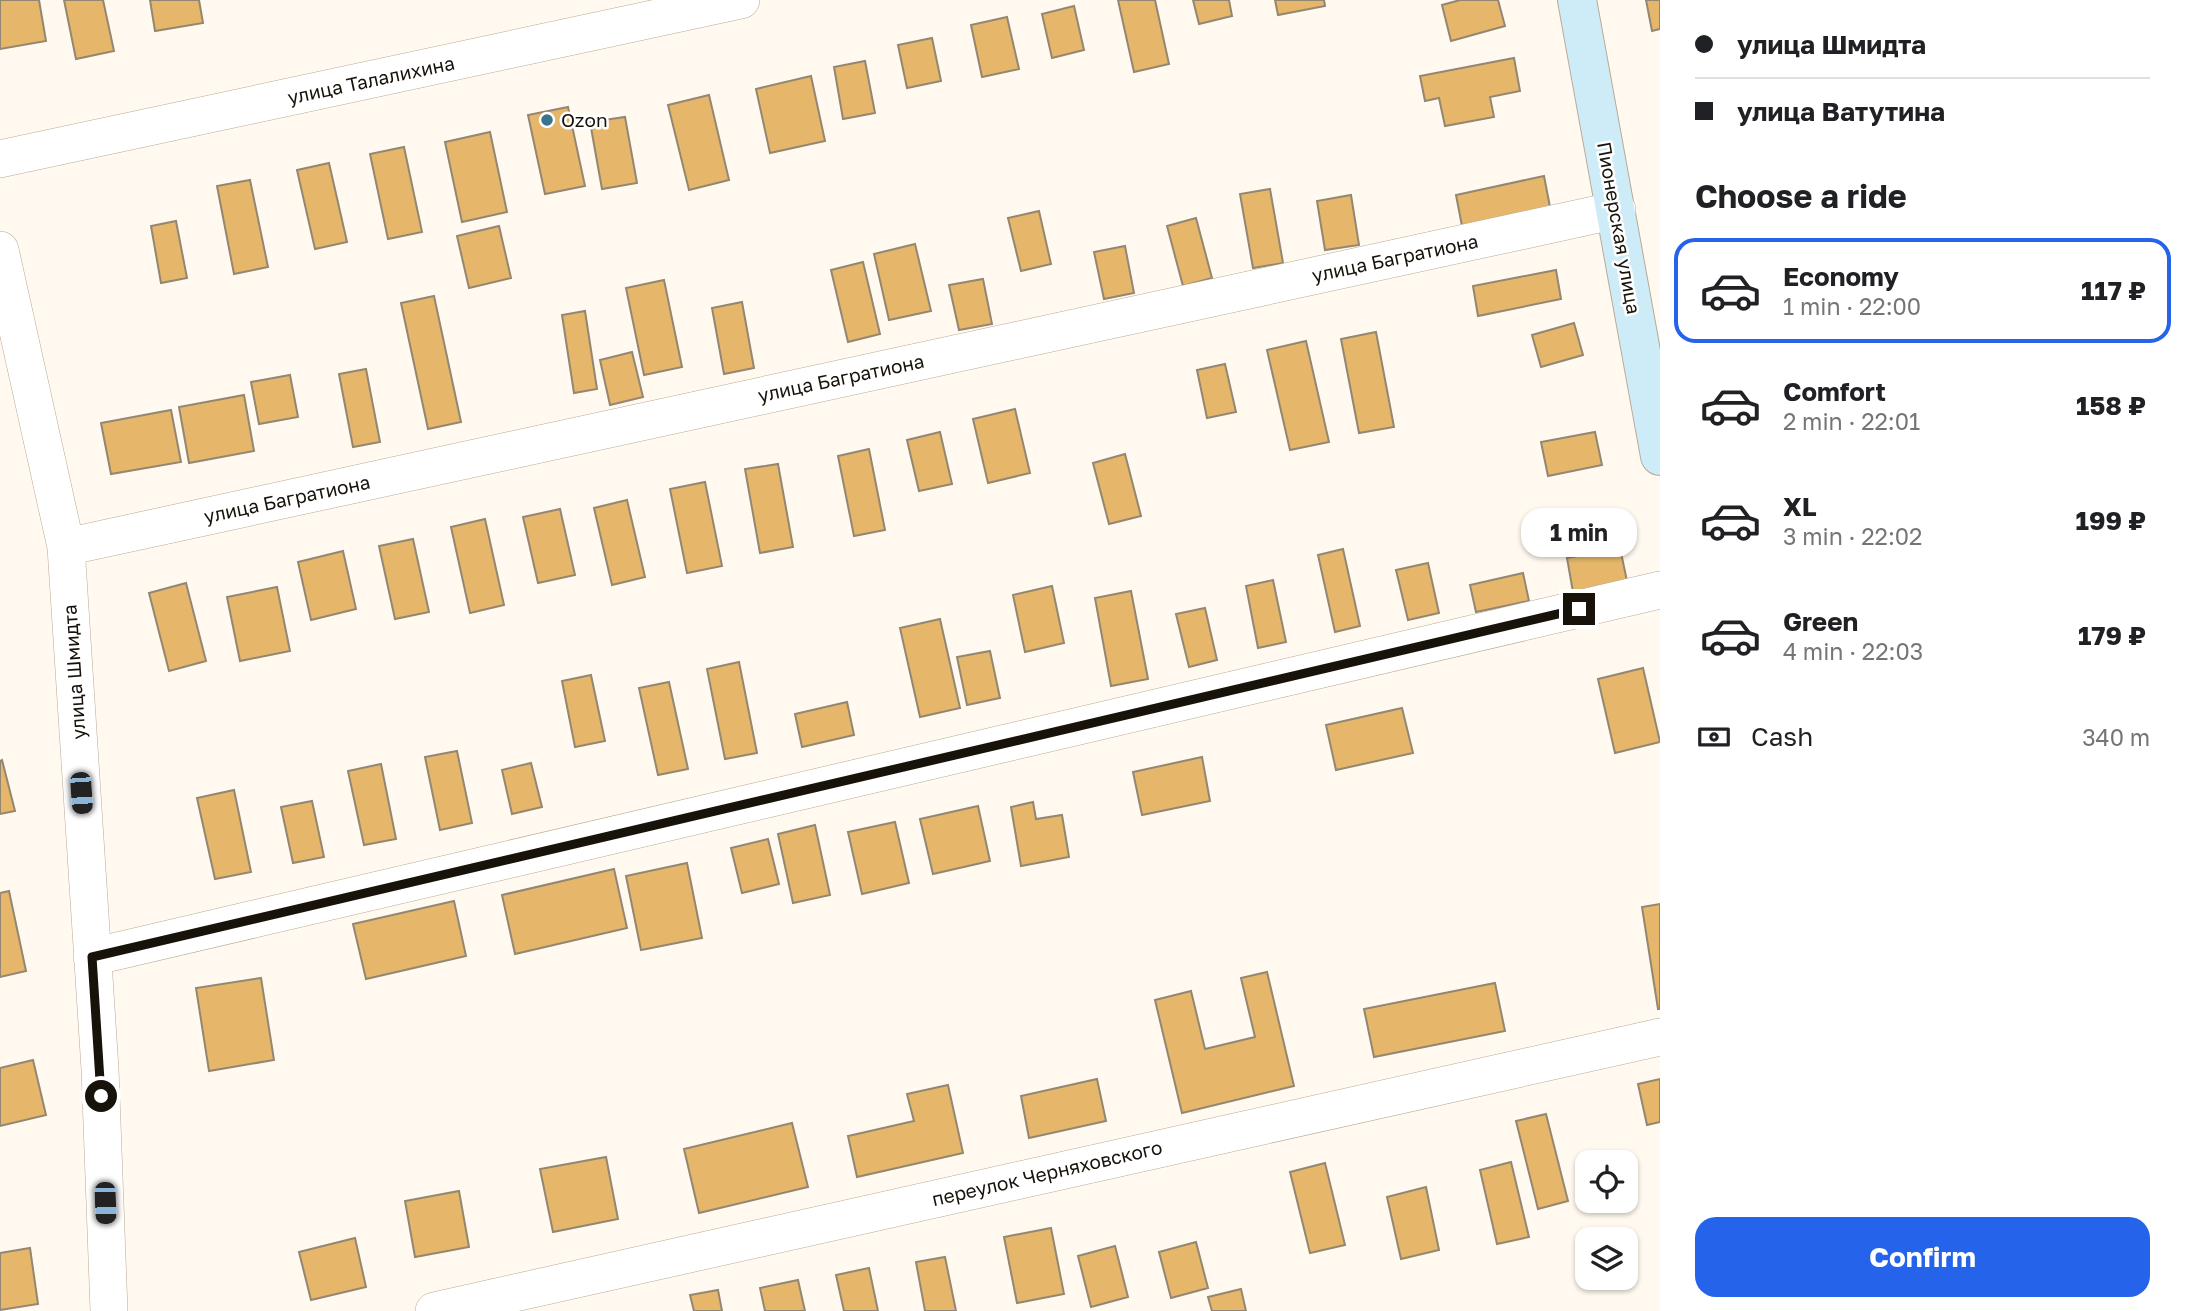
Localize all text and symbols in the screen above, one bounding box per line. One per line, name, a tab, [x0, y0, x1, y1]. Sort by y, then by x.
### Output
text: улица Шмидта	[1737, 29, 1926, 60]
street label: улица Талалихина	[285, 51, 457, 108]
text: улица Ватутина	[1737, 96, 1945, 127]
place label: Ozon	[561, 108, 608, 131]
marker: Ozon	[539, 112, 555, 128]
street label: Пионерская улица	[1593, 140, 1646, 316]
text: Choose a ride	[1695, 177, 1907, 215]
street label: улица Багратиона	[1310, 229, 1480, 286]
icon: car	[1699, 259, 1762, 322]
text: Economy	[1783, 261, 1899, 292]
text: 117 ₽	[2081, 275, 2146, 306]
text: 1 min · 22:00	[1783, 292, 1921, 320]
street label: улица Багратиона	[756, 349, 926, 406]
icon: car	[1699, 374, 1762, 437]
text: Comfort	[1783, 376, 1886, 407]
text: 158 ₽	[2076, 390, 2146, 421]
text: 2 min · 22:01	[1783, 407, 1920, 435]
street label: улица Багратиона	[202, 470, 372, 527]
icon: car	[1699, 489, 1762, 552]
text: XL	[1783, 491, 1817, 522]
text: 199 ₽	[2076, 505, 2146, 536]
callout: 1 min	[1521, 508, 1637, 556]
text: 1 min	[1550, 518, 1608, 546]
text: 3 min · 22:02	[1783, 522, 1922, 550]
route end	[1563, 593, 1595, 625]
street label: улица Шмидта	[57, 604, 90, 740]
icon: car	[1699, 604, 1762, 667]
text: Green	[1783, 606, 1858, 637]
text: 179 ₽	[2078, 620, 2146, 651]
text: 4 min · 22:03	[1783, 637, 1923, 665]
icon: cash	[1695, 718, 1733, 756]
text: Cash	[1751, 721, 1813, 752]
text: 340 m	[2082, 723, 2150, 751]
car	[70, 771, 93, 815]
route start	[85, 1080, 117, 1112]
street label: переулок Черняховского	[930, 1135, 1164, 1210]
map controls	[1575, 1150, 1638, 1290]
button: locate	[1575, 1150, 1638, 1213]
car	[94, 1182, 117, 1224]
button: Confirm	[1695, 1217, 2150, 1297]
button: layers	[1575, 1227, 1638, 1290]

